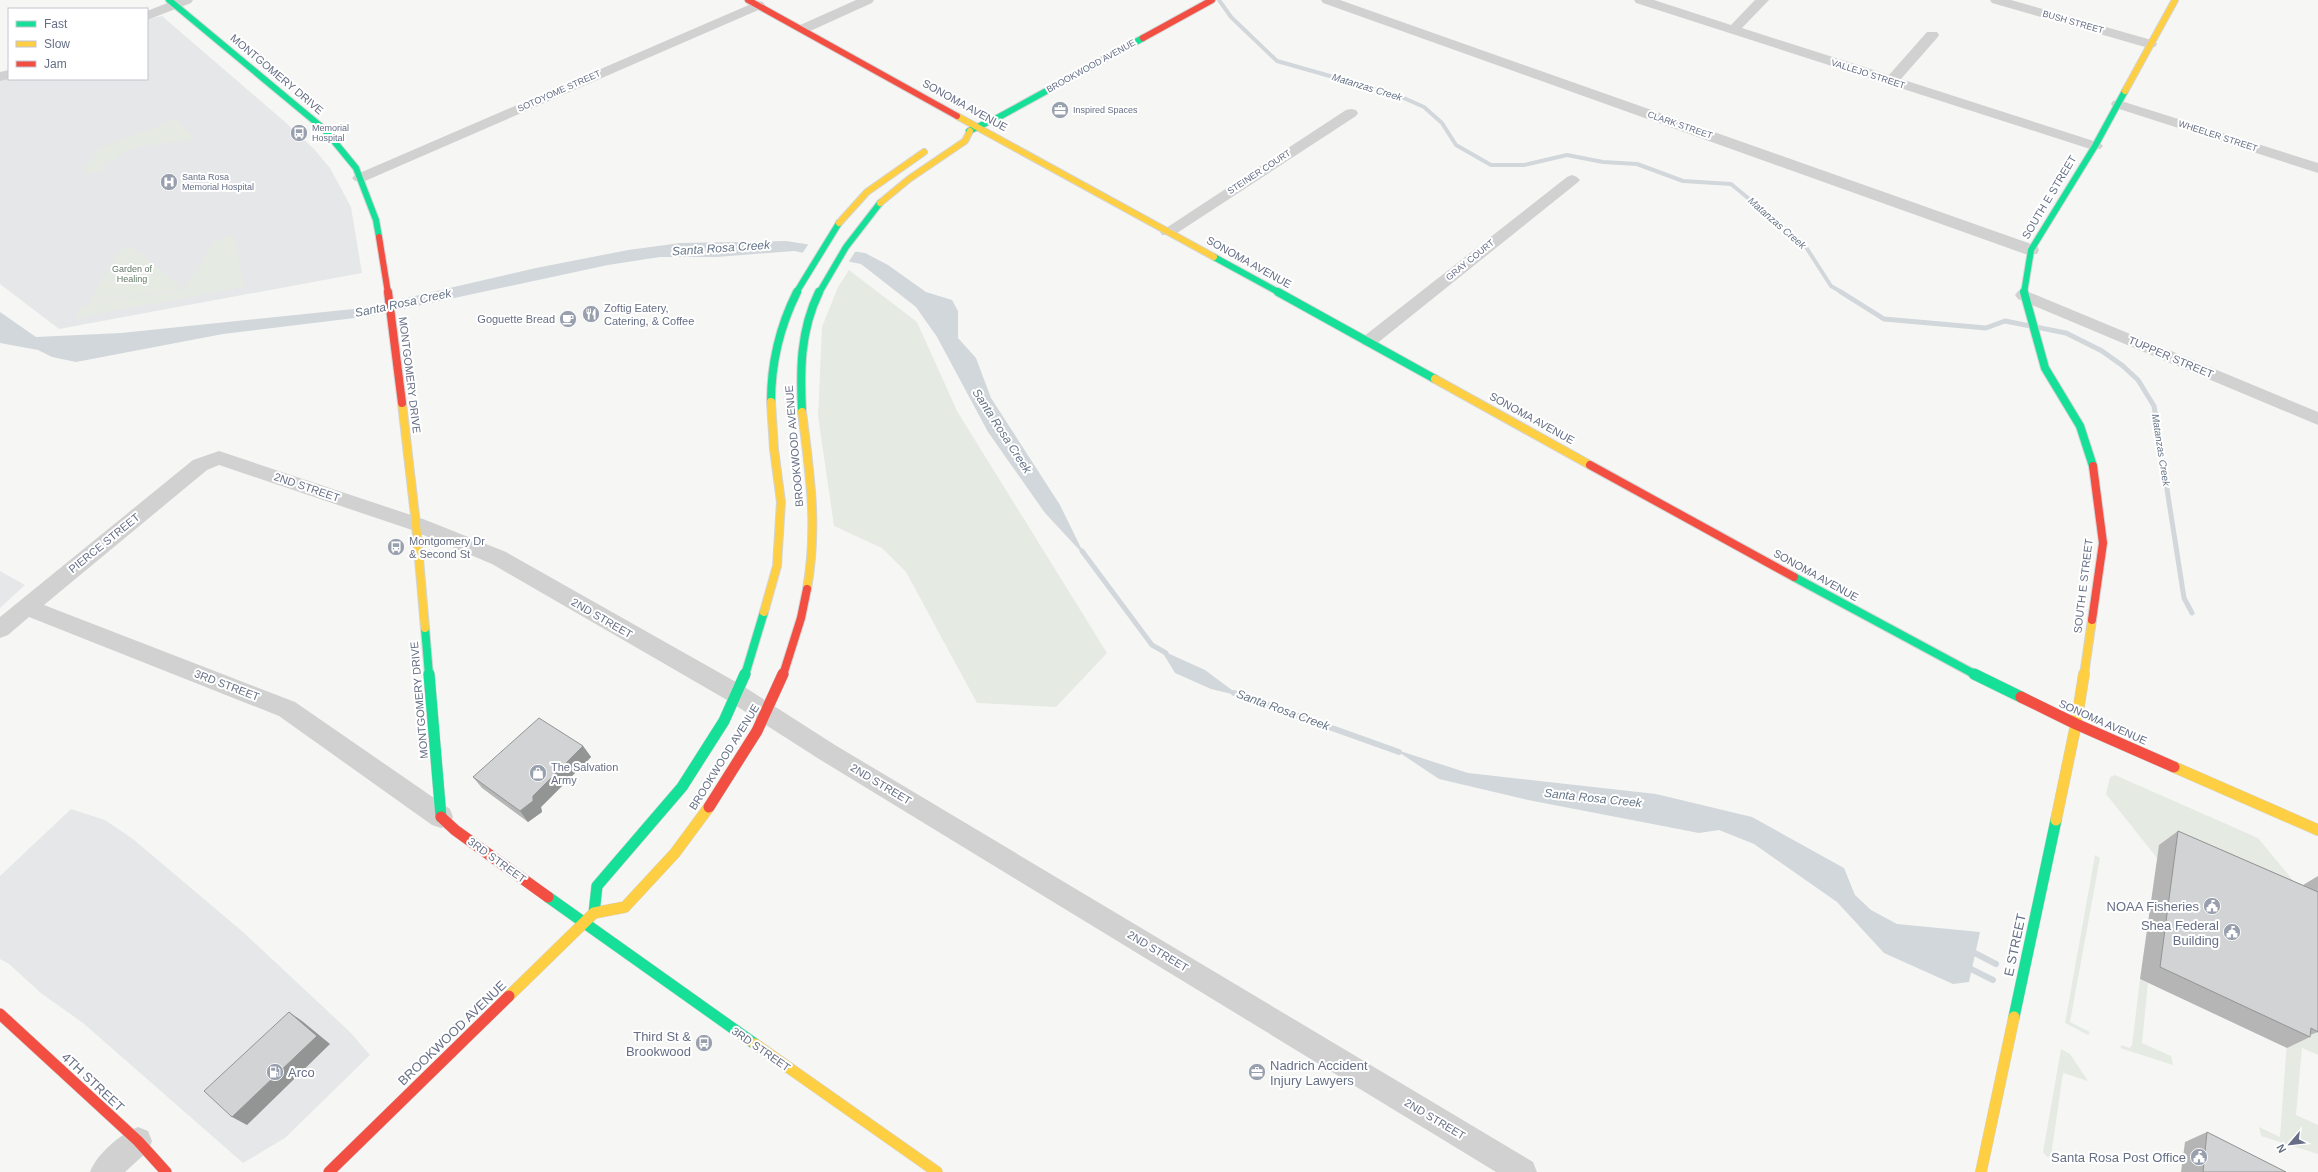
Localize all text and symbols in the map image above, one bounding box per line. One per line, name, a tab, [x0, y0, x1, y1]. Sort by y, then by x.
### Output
legend	[8, 8, 148, 80]
street label: BUSH STREET	[2041, 9, 2105, 36]
text: Fast	[44, 17, 68, 31]
street label: MONTGOMERY DRIVE	[228, 32, 326, 116]
text: Slow	[44, 37, 70, 51]
street label: BROOKWOOD AVENUE	[1045, 37, 1137, 95]
text: Jam	[44, 57, 67, 71]
street label: VALLEJO STREET	[1830, 57, 1907, 91]
street label: SOTOYOME STREET	[516, 68, 603, 114]
water label: Matanzas Creek	[1331, 71, 1404, 103]
street label: SONOMA AVENUE	[920, 77, 1010, 133]
office icon: Inspired Spaces	[1050, 100, 1070, 120]
place label: Inspired Spaces	[1073, 105, 1138, 115]
street label: CLARK STREET	[1646, 109, 1714, 141]
street label: WHEELER STREET	[2177, 118, 2259, 154]
bus stop icon: Memorial Hospital	[289, 123, 309, 143]
place label: Memorial Hospital	[312, 123, 349, 143]
street label: STEINER COURT	[1226, 148, 1293, 196]
street label: SOUTH E STREET	[2019, 153, 2079, 241]
hospital icon: Santa Rosa Memorial Hospital	[159, 172, 179, 192]
place label: Santa Rosa Memorial Hospital	[182, 172, 254, 192]
water label: Matanzas Creek	[1746, 195, 1809, 252]
street label: SONOMA AVENUE	[1204, 234, 1294, 290]
street label: GRAY COURT	[1444, 237, 1496, 282]
water label: Santa Rosa Creek	[672, 238, 771, 258]
park label: Garden of Healing	[112, 264, 153, 284]
water label: Santa Rosa Creek	[354, 286, 453, 320]
place label: Zoftig Eatery, Catering, & Coffee	[604, 302, 694, 327]
restaurant icon: Zoftig Eatery, Catering, & Coffee	[581, 304, 601, 324]
cafe icon: Goguette Bread	[558, 309, 578, 329]
place label: Goguette Bread	[477, 313, 555, 325]
street label: MONTGOMERY DRIVE	[397, 316, 423, 434]
street label: TUPPER STREET	[2127, 334, 2216, 380]
street label: BROOKWOOD AVENUE	[783, 385, 805, 507]
water label: Santa Rosa Creek	[969, 386, 1035, 477]
street label: SONOMA AVENUE	[1487, 390, 1577, 446]
water label: Matanzas Creek	[2150, 413, 2172, 488]
street label: 2ND STREET	[273, 470, 342, 504]
street label: PIERCE STREET	[66, 511, 142, 575]
place label: Montgomery Dr & Second St	[409, 535, 485, 560]
bus stop icon: Montgomery Dr & Second St	[386, 537, 406, 557]
street label: SOUTH E STREET	[2071, 538, 2095, 634]
street label: SONOMA AVENUE	[1771, 547, 1861, 603]
street label: 2ND STREET	[569, 596, 635, 640]
street label: MONTGOMERY DRIVE	[408, 641, 430, 759]
street label: 3RD STREET	[193, 667, 261, 703]
water label: Santa Rosa Creek	[1235, 687, 1332, 734]
street label: SONOMA AVENUE	[2057, 697, 2149, 747]
street label: BROOKWOOD AVENUE	[687, 702, 761, 812]
place label: The Salvation Army	[551, 761, 618, 786]
street label: 2ND STREET	[849, 761, 914, 807]
shop icon: The Salvation Army	[528, 763, 548, 783]
water label: Santa Rosa Creek	[1544, 786, 1643, 810]
street label: 3RD STREET	[466, 835, 528, 885]
public building icon: NOAA Fisheries	[2202, 896, 2222, 916]
place label: NOAA Fisheries	[2107, 899, 2199, 914]
street label: E STREET	[2001, 912, 2029, 978]
place label: Shea Federal Building	[2141, 918, 2219, 948]
public building icon: Shea Federal Building	[2222, 922, 2242, 942]
street label: 2ND STREET	[1126, 928, 1191, 974]
street label: BROOKWOOD AVENUE	[395, 977, 509, 1088]
street label: 3RD STREET	[730, 1024, 793, 1074]
place label: Third St & Brookwood	[626, 1029, 691, 1059]
bus stop icon: Third St & Brookwood	[694, 1033, 714, 1053]
street label: 4TH STREET	[59, 1049, 127, 1115]
place label: Nadrich Accident Injury Lawyers	[1270, 1058, 1368, 1088]
fuel station icon: Arco	[265, 1062, 285, 1082]
office icon: Nadrich Accident Injury Lawyers	[1247, 1062, 1267, 1082]
place label: Arco	[288, 1065, 315, 1080]
street label: 2ND STREET	[1403, 1096, 1468, 1142]
north arrow	[2270, 1124, 2310, 1164]
text: N	[2274, 1142, 2288, 1155]
public building icon: Santa Rosa Post Office	[2189, 1147, 2209, 1167]
place label: Santa Rosa Post Office	[2051, 1150, 2186, 1165]

